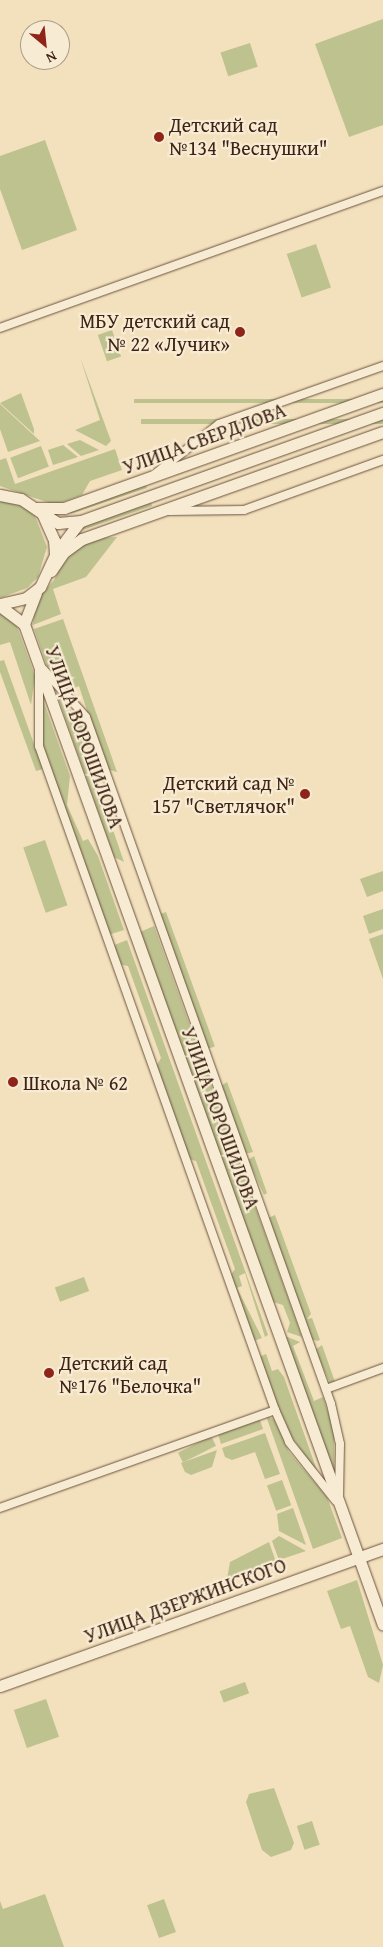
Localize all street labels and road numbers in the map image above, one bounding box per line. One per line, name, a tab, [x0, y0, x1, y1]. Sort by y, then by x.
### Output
street label: УЛИЦА СВЕРДЛОВА	[119, 397, 289, 479]
street label: УЛИЦА ВОРОШИЛОВА	[41, 642, 129, 832]
street label: УЛИЦА ВОРОШИЛОВА	[177, 1023, 265, 1213]
street label: УЛИЦА ДЗЕРЖИНСКОГО	[81, 1552, 289, 1648]

